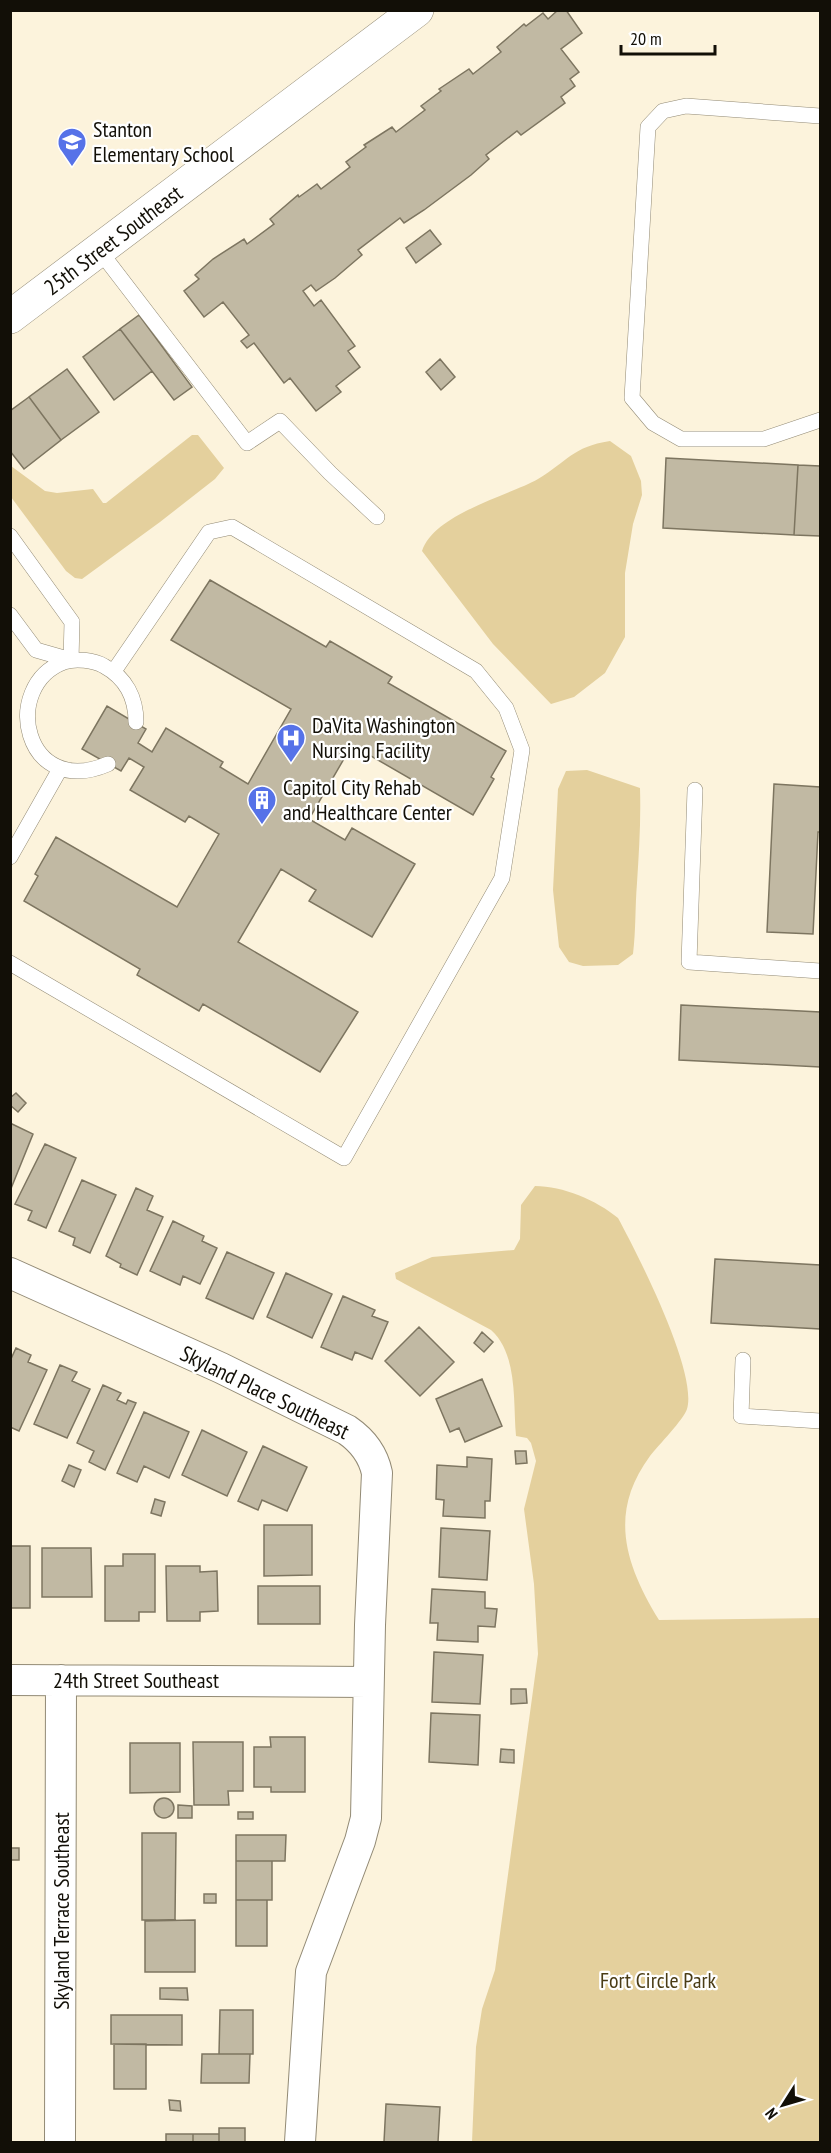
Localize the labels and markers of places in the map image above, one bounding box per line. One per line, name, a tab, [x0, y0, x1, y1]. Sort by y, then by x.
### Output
place label: Stanton Elementary School	[93, 115, 235, 168]
school or university icon: Stanton Elementary School	[56, 126, 88, 168]
place label: DaVita Washington Nursing Facility	[312, 711, 455, 764]
hospital icon: DaVita Washington Nursing Facility	[275, 722, 307, 764]
place label: Capitol City Rehab and Healthcare Center	[283, 773, 452, 826]
building icon: Capitol City Rehab and Healthcare Center	[246, 784, 278, 826]

